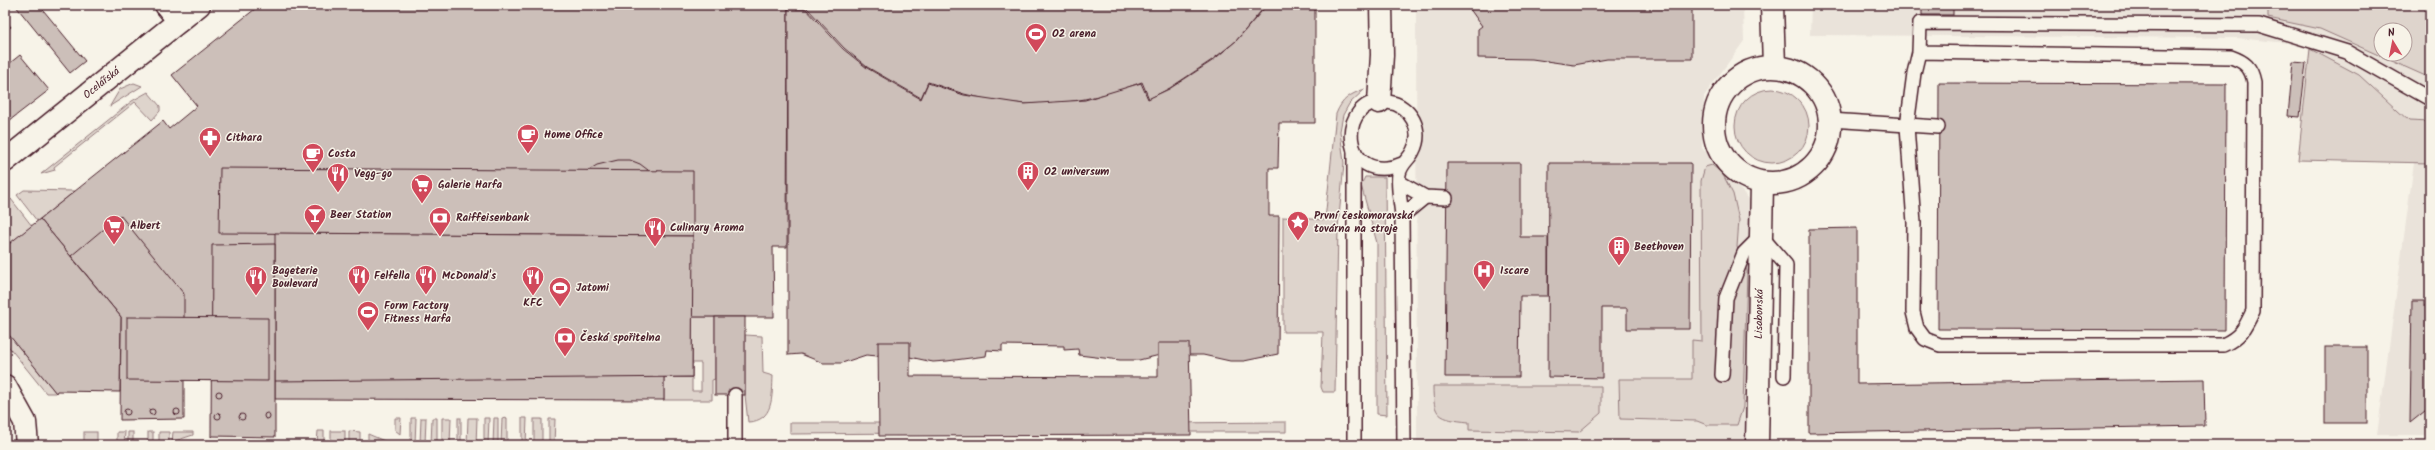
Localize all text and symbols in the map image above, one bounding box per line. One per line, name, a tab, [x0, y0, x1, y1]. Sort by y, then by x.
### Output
sports icon: O2 arena	[1023, 21, 1049, 54]
north arrow	[2373, 22, 2413, 62]
text: N	[2386, 24, 2396, 43]
place label: O2 arena	[1052, 25, 1097, 43]
street label: Ocelářská	[79, 62, 125, 104]
cafe icon: Home Office	[515, 122, 541, 155]
pharmacy icon: Cithara	[197, 125, 223, 158]
place label: Home Office	[544, 126, 603, 144]
place label: Cithara	[226, 129, 262, 147]
cafe icon: Costa	[300, 141, 326, 174]
place label: Costa	[328, 145, 356, 163]
building icon: O2 universum	[1015, 159, 1041, 192]
restaurant icon: Vegg-go	[325, 161, 351, 194]
place label: O2 universum	[1044, 163, 1109, 181]
place label: Vegg-go	[354, 165, 392, 183]
supermarket icon: Galerie Harfa	[409, 172, 435, 205]
place label: Galerie Harfa	[438, 176, 502, 194]
bar icon: Beer Station	[302, 202, 328, 235]
bank icon: Raiffeisenbank	[427, 205, 453, 238]
place label: Beer Station	[330, 206, 391, 224]
place label: První českomoravská továrna na stroje	[1314, 207, 1414, 238]
place label: Raiffeisenbank	[456, 209, 529, 227]
place icon: První českomoravská továrna na stroje	[1285, 209, 1311, 242]
supermarket icon: Albert	[101, 213, 127, 246]
restaurant icon: Culinary Aroma	[642, 215, 668, 248]
place label: Albert	[130, 217, 161, 235]
place label: Culinary Aroma	[670, 219, 744, 237]
building icon: Beethoven	[1606, 234, 1632, 267]
place label: Beethoven	[1634, 238, 1684, 256]
hospital icon: Iscare	[1471, 258, 1497, 291]
place label: Bageterie Boulevard	[272, 262, 319, 293]
place label: Iscare	[1500, 262, 1530, 280]
restaurant icon: Felfella	[346, 263, 372, 296]
restaurant icon: McDonald's	[413, 263, 439, 296]
restaurant icon: Bageterie Boulevard	[243, 264, 269, 297]
restaurant icon: KFC	[520, 264, 546, 297]
place label: Felfella	[374, 267, 410, 285]
place label: McDonald's	[442, 267, 497, 285]
sports icon: Jatomi	[547, 275, 573, 308]
place label: Jatomi	[576, 279, 610, 297]
street label: Lisabonská	[1750, 287, 1769, 339]
place label: KFC	[523, 294, 543, 312]
place label: Form Factory Fitness Harfa	[384, 297, 451, 328]
sports icon: Form Factory Fitness Harfa	[355, 299, 381, 332]
bank icon: Česká spořitelna	[552, 325, 578, 358]
place label: Česká spořitelna	[580, 329, 661, 347]

